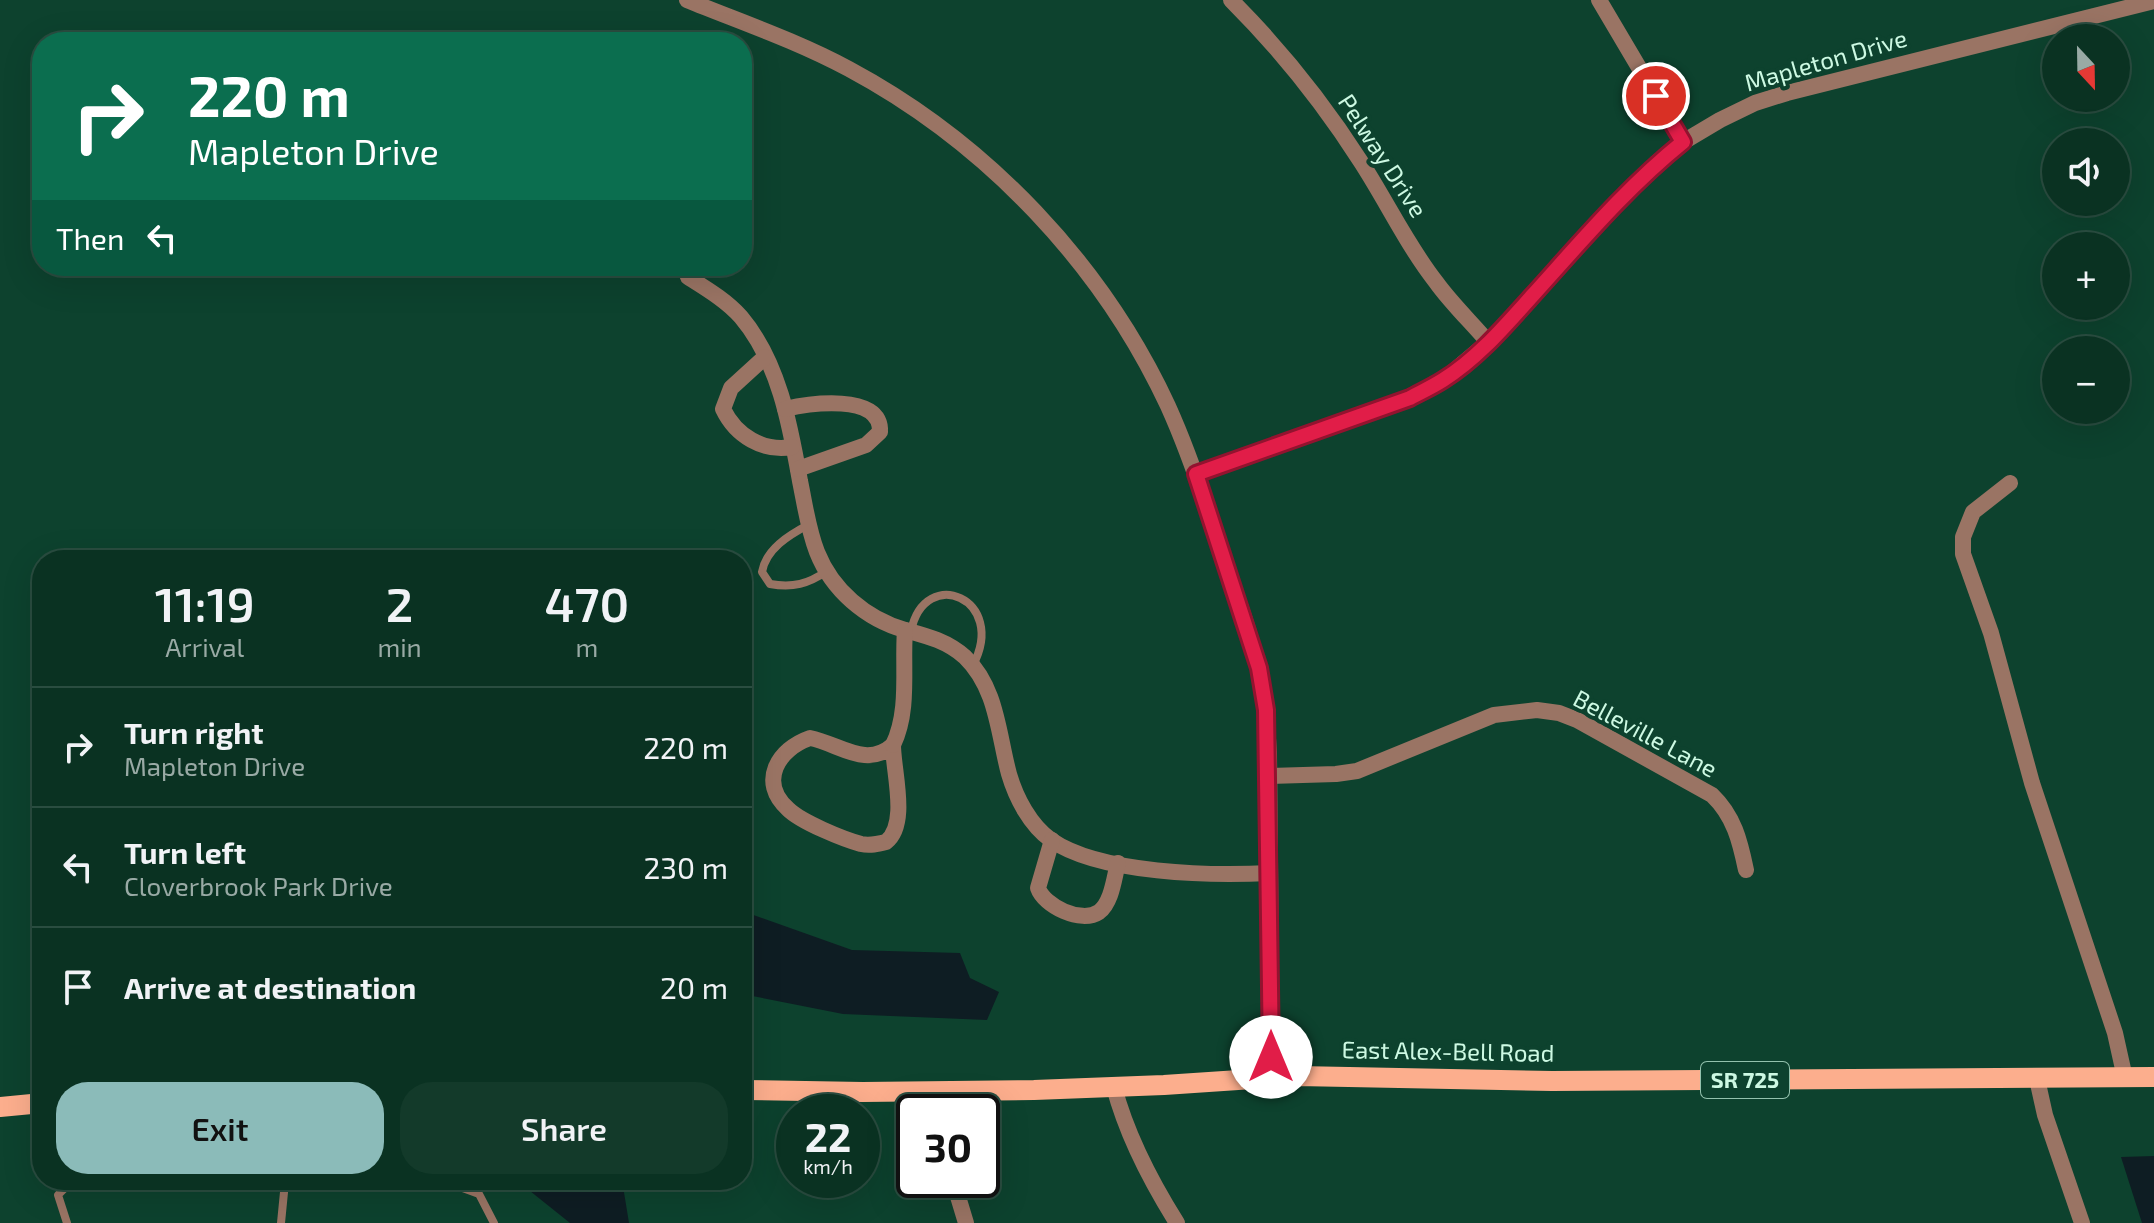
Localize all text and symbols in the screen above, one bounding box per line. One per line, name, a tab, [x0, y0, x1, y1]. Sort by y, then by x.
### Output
street label: Mapleton Drive	[1741, 23, 1910, 97]
north arrow	[2042, 24, 2130, 112]
map controls	[2042, 24, 2130, 424]
text: 220 m	[188, 61, 350, 128]
pin	[1622, 62, 1690, 130]
icon: right	[56, 64, 160, 168]
icon: arrive	[1634, 74, 1678, 118]
street label: Pelway Drive	[1333, 88, 1434, 222]
button: sound	[2042, 128, 2130, 216]
text: Mapleton Drive	[188, 129, 439, 172]
icon: left	[140, 216, 184, 260]
text: Then	[56, 220, 124, 256]
button: +	[2042, 232, 2130, 320]
button: −	[2042, 336, 2130, 424]
text: 11:19	[155, 574, 255, 632]
text: 2	[386, 574, 413, 632]
text: 470	[544, 574, 629, 632]
text: Arrival	[165, 631, 244, 662]
text: min	[377, 631, 422, 662]
text: m	[575, 631, 598, 662]
street label: Belleville Lane	[1569, 683, 1722, 783]
text: Turn right	[124, 714, 264, 750]
icon: right	[56, 725, 100, 769]
text: 220 m	[643, 729, 728, 765]
text: Mapleton Drive	[124, 750, 305, 781]
text: Turn left	[124, 834, 246, 870]
icon: left	[56, 845, 100, 889]
text: 230 m	[643, 849, 728, 885]
text: Cloverbrook Park Drive	[124, 870, 393, 901]
icon: arrive	[56, 965, 100, 1009]
text: Arrive at destination	[124, 969, 416, 1005]
text: 20 m	[660, 969, 728, 1005]
position arrow	[1229, 1015, 1313, 1099]
street label: East Alex-Bell Road	[1341, 1034, 1555, 1067]
road number: SR 725	[1701, 1062, 1789, 1098]
button: Exit	[56, 1082, 384, 1174]
button: Share	[400, 1082, 728, 1174]
speed limit sign: 30	[896, 1094, 1000, 1198]
text: 22	[805, 1112, 851, 1160]
text: km/h	[803, 1154, 853, 1178]

